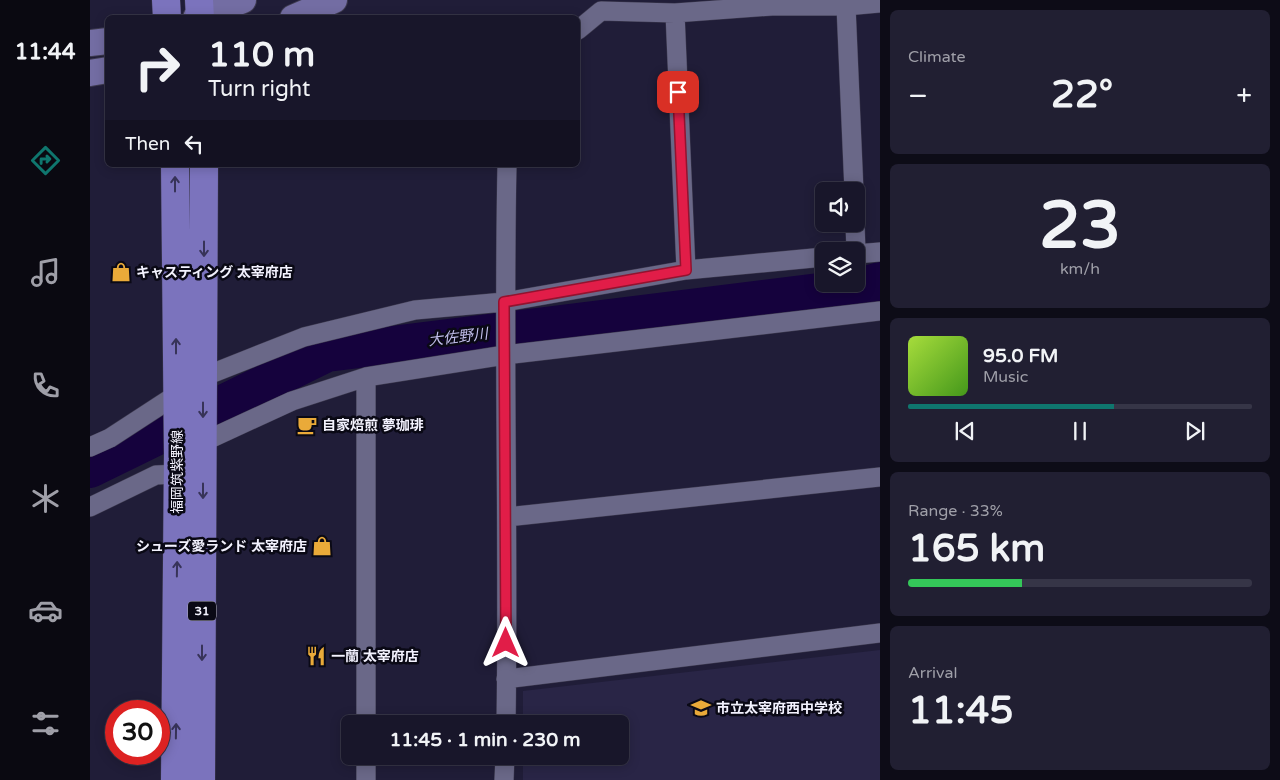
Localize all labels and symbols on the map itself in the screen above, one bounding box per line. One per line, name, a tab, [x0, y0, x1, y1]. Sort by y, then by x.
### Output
pin	[657, 71, 699, 113]
one-way arrow	[170, 176, 180, 192]
one-way arrow	[199, 240, 209, 256]
shop icon: キャスティング 太宰府店	[110, 261, 132, 283]
place label: キャスティング 太宰府店	[136, 264, 293, 281]
water label: 大佐野川	[427, 324, 491, 350]
one-way arrow	[171, 339, 181, 355]
one-way arrow	[198, 401, 208, 417]
cafe icon: 自家焙煎 夢珈琲	[296, 414, 318, 436]
place label: 自家焙煎 夢珈琲	[322, 417, 424, 434]
street label: 福岡筑紫野線	[169, 430, 186, 514]
one-way arrow	[198, 482, 208, 499]
shop icon: シューズ愛ランド 太宰府店	[311, 535, 333, 557]
place label: シューズ愛ランド 太宰府店	[136, 538, 307, 555]
one-way arrow	[172, 561, 182, 578]
road number: 31	[188, 602, 216, 620]
position arrow	[479, 616, 531, 668]
one-way arrow	[197, 645, 207, 661]
restaurant icon: 一蘭 太宰府店	[305, 645, 327, 667]
place label: 一蘭 太宰府店	[331, 648, 419, 665]
school or university icon: 市立太宰府西中学校	[690, 697, 712, 719]
speed limit sign: 30	[105, 700, 170, 765]
place label: 市立太宰府西中学校	[716, 700, 842, 717]
one-way arrow	[171, 724, 181, 740]

